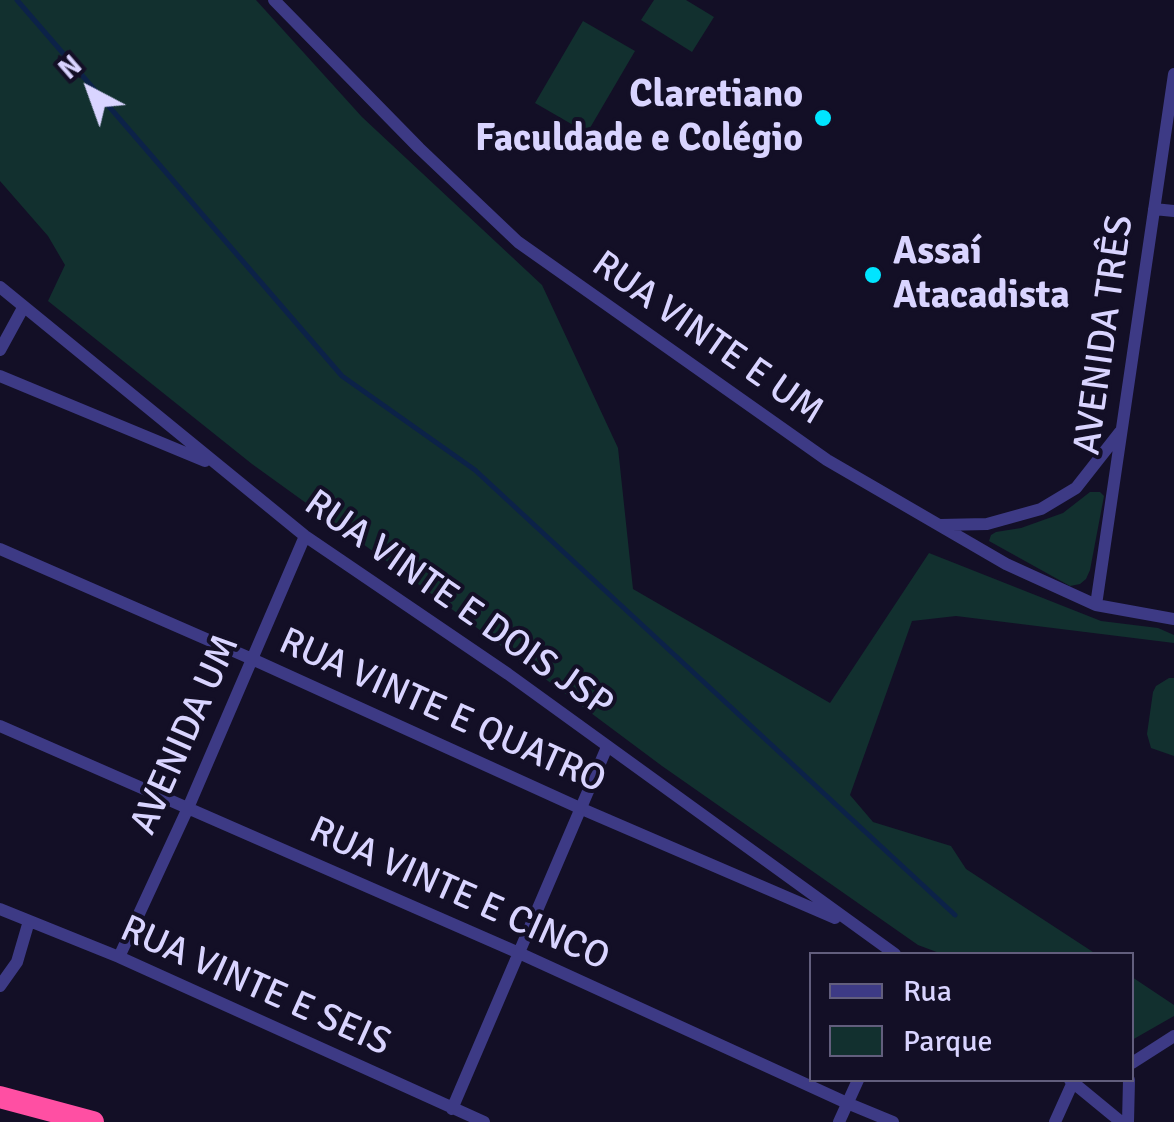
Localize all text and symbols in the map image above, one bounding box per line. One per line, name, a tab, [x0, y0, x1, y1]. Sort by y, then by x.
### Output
north arrow	[40, 40, 140, 140]
text: N	[52, 48, 89, 87]
place label: Claretiano Faculdade e Colégio	[475, 73, 803, 162]
marker: Claretiano Faculdade e Colégio	[812, 107, 834, 129]
street label: AVENIDA TRÊS	[1066, 212, 1144, 458]
place label: Assaí Atacadista	[893, 230, 1070, 320]
street label: RUA VINTE E UM	[583, 242, 831, 436]
marker: Assaí Atacadista	[862, 264, 884, 286]
street label: RUA VINTE E DOIS JSP	[295, 481, 621, 729]
street label: RUA VINTE E QUATRO	[272, 620, 612, 804]
street label: AVENIDA UM	[122, 628, 250, 842]
street label: RUA VINTE E CINCO	[302, 808, 616, 982]
street label: RUA VINTE E SEIS	[113, 907, 397, 1067]
legend	[809, 952, 1134, 1082]
text: Rua	[903, 973, 952, 1010]
text: Parque	[903, 1023, 993, 1060]

